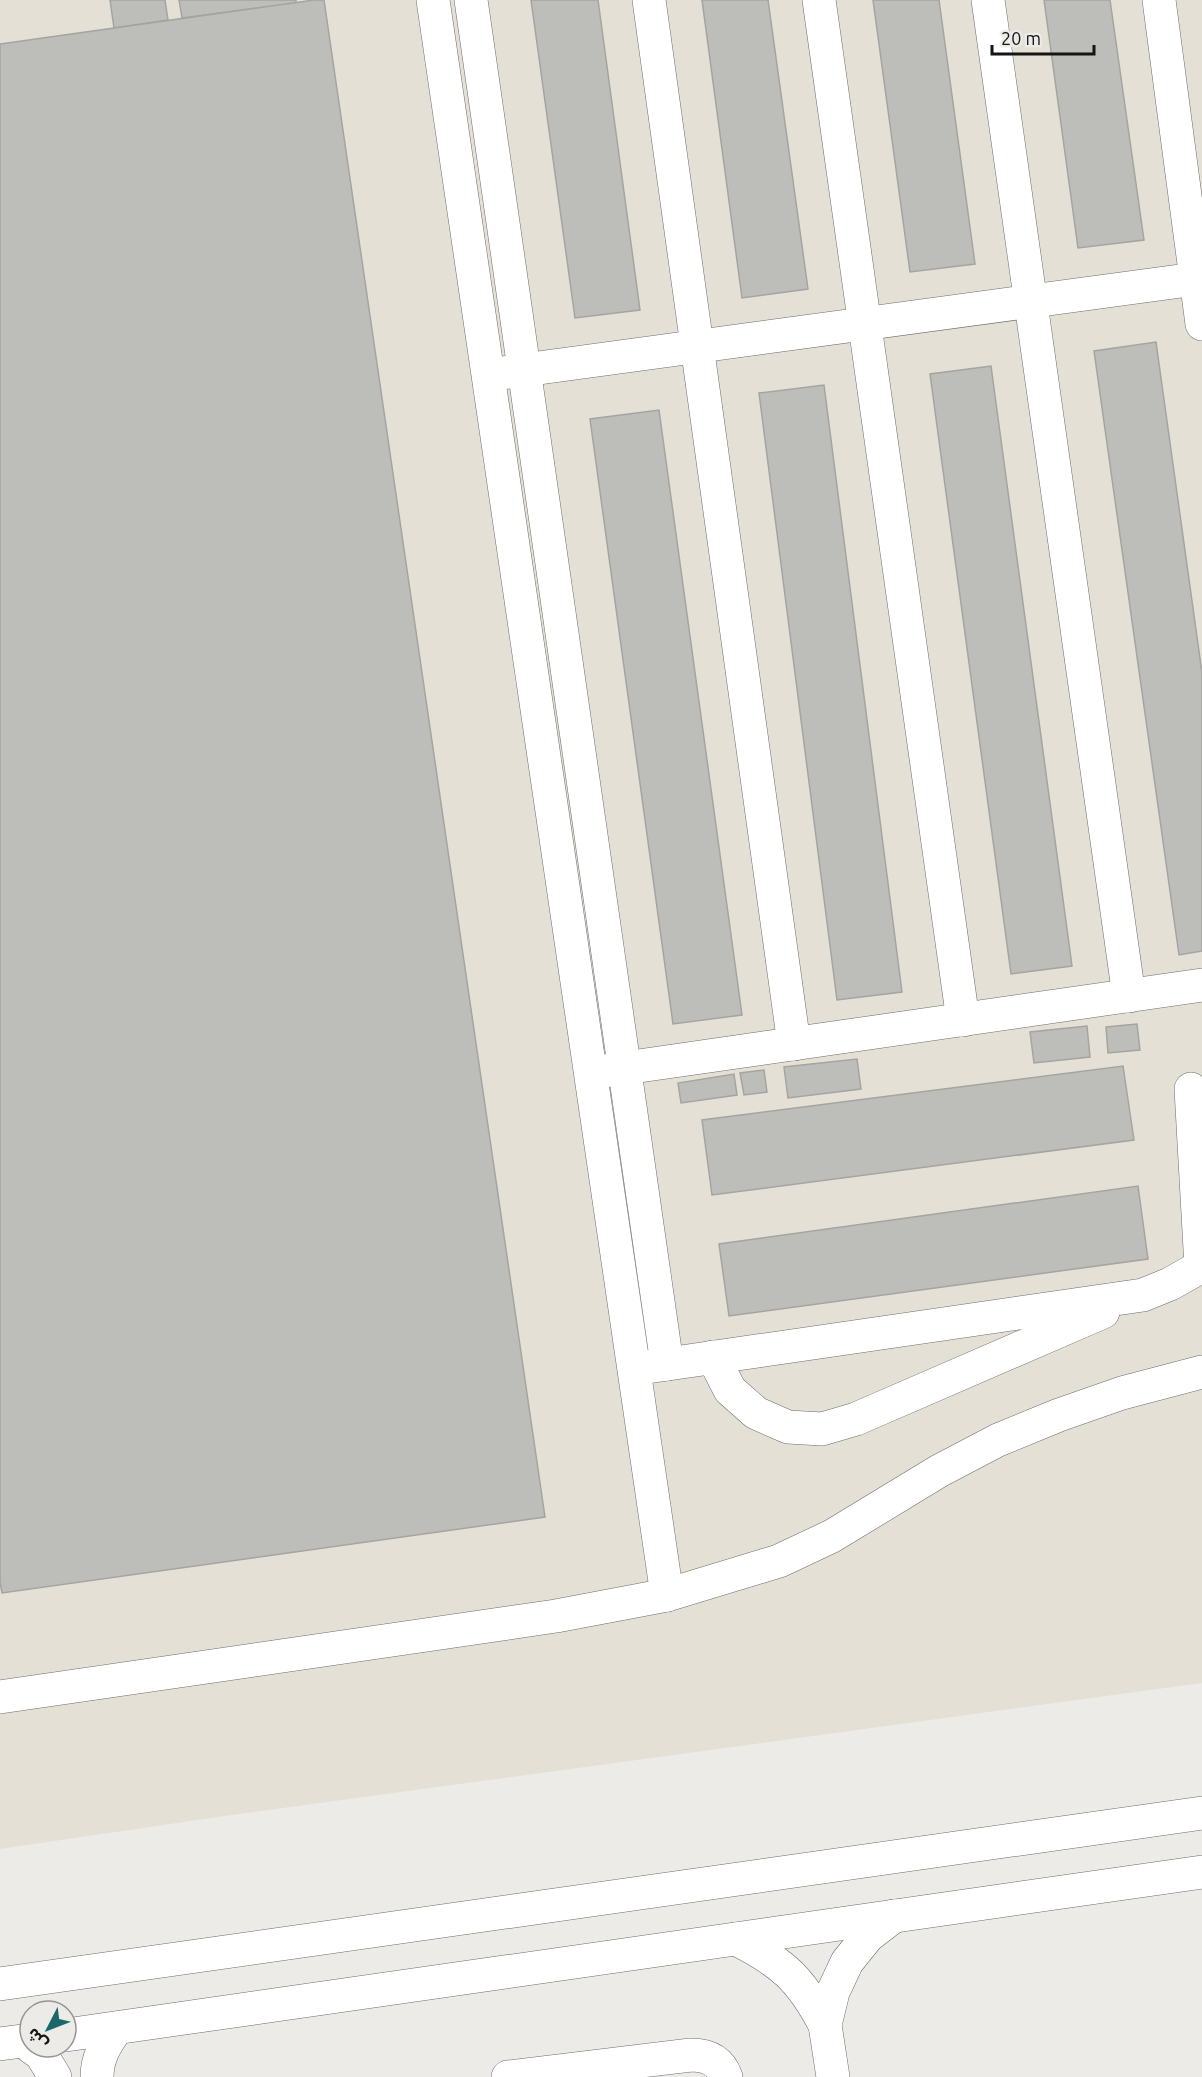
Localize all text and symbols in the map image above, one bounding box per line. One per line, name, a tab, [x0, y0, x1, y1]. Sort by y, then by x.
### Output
scale bar	[992, 18, 1094, 56]
text: 20 m	[1001, 28, 1041, 48]
north arrow	[18, 1999, 78, 2059]
text: ش	[23, 2024, 52, 2053]

